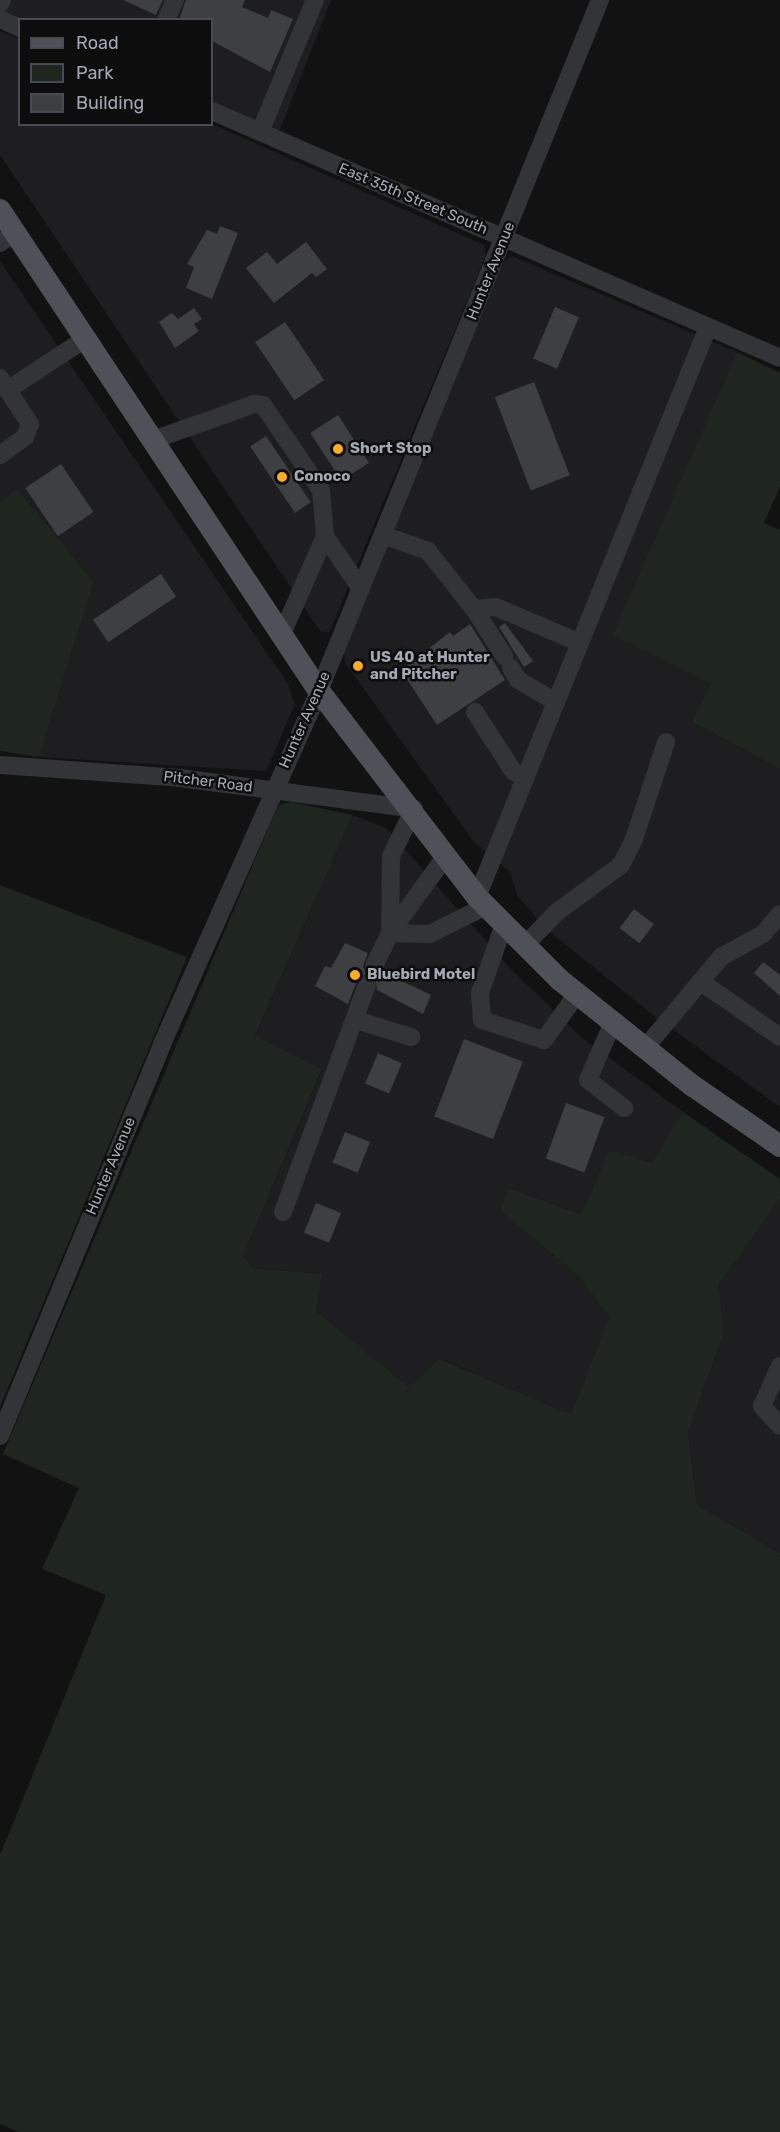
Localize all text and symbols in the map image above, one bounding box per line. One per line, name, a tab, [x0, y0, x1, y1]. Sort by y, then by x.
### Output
legend	[18, 18, 213, 126]
text: Road	[76, 32, 119, 54]
text: Park	[76, 62, 113, 84]
text: Building	[76, 92, 144, 114]
street label: East 35th Street South	[336, 159, 490, 239]
street label: Hunter Avenue	[463, 219, 519, 323]
place label: Short Stop	[350, 440, 431, 458]
marker: Short Stop	[331, 442, 345, 456]
place label: Conoco	[294, 468, 351, 486]
marker: Conoco	[275, 470, 289, 484]
place label: US 40 at Hunter and Pitcher	[370, 648, 490, 683]
marker: US 40 at Hunter and Pitcher	[351, 659, 365, 673]
street label: Hunter Avenue	[275, 668, 335, 772]
street label: Pitcher Road	[162, 768, 254, 796]
place label: Bluebird Motel	[367, 966, 475, 984]
marker: Bluebird Motel	[348, 968, 362, 982]
street label: Hunter Avenue	[82, 1114, 140, 1218]

